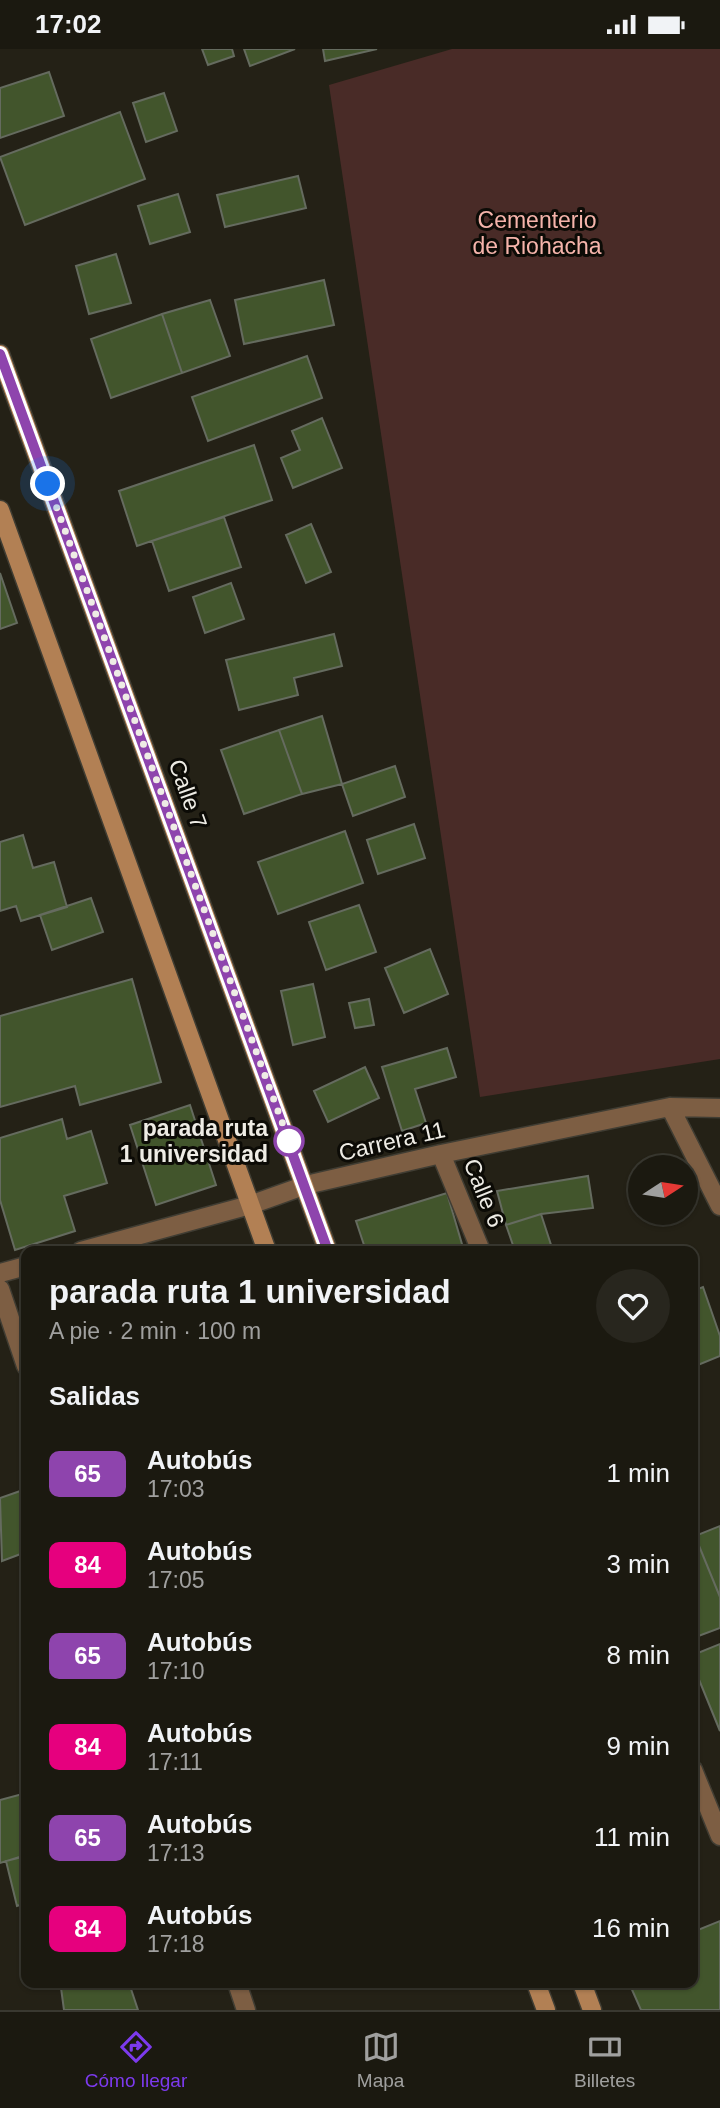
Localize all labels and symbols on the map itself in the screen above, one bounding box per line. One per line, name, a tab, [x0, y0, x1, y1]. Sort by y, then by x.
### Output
park label: Cementerio de Riohacha	[472, 207, 602, 259]
your location	[30, 466, 65, 501]
street label: Calle 7	[164, 756, 212, 832]
place label: parada ruta 1 universidad	[120, 1115, 268, 1167]
street label: Carrera 11	[336, 1116, 448, 1166]
marker: parada ruta 1 universidad	[274, 1126, 304, 1156]
street label: Calle 6	[459, 1155, 509, 1231]
north arrow	[628, 1155, 698, 1225]

